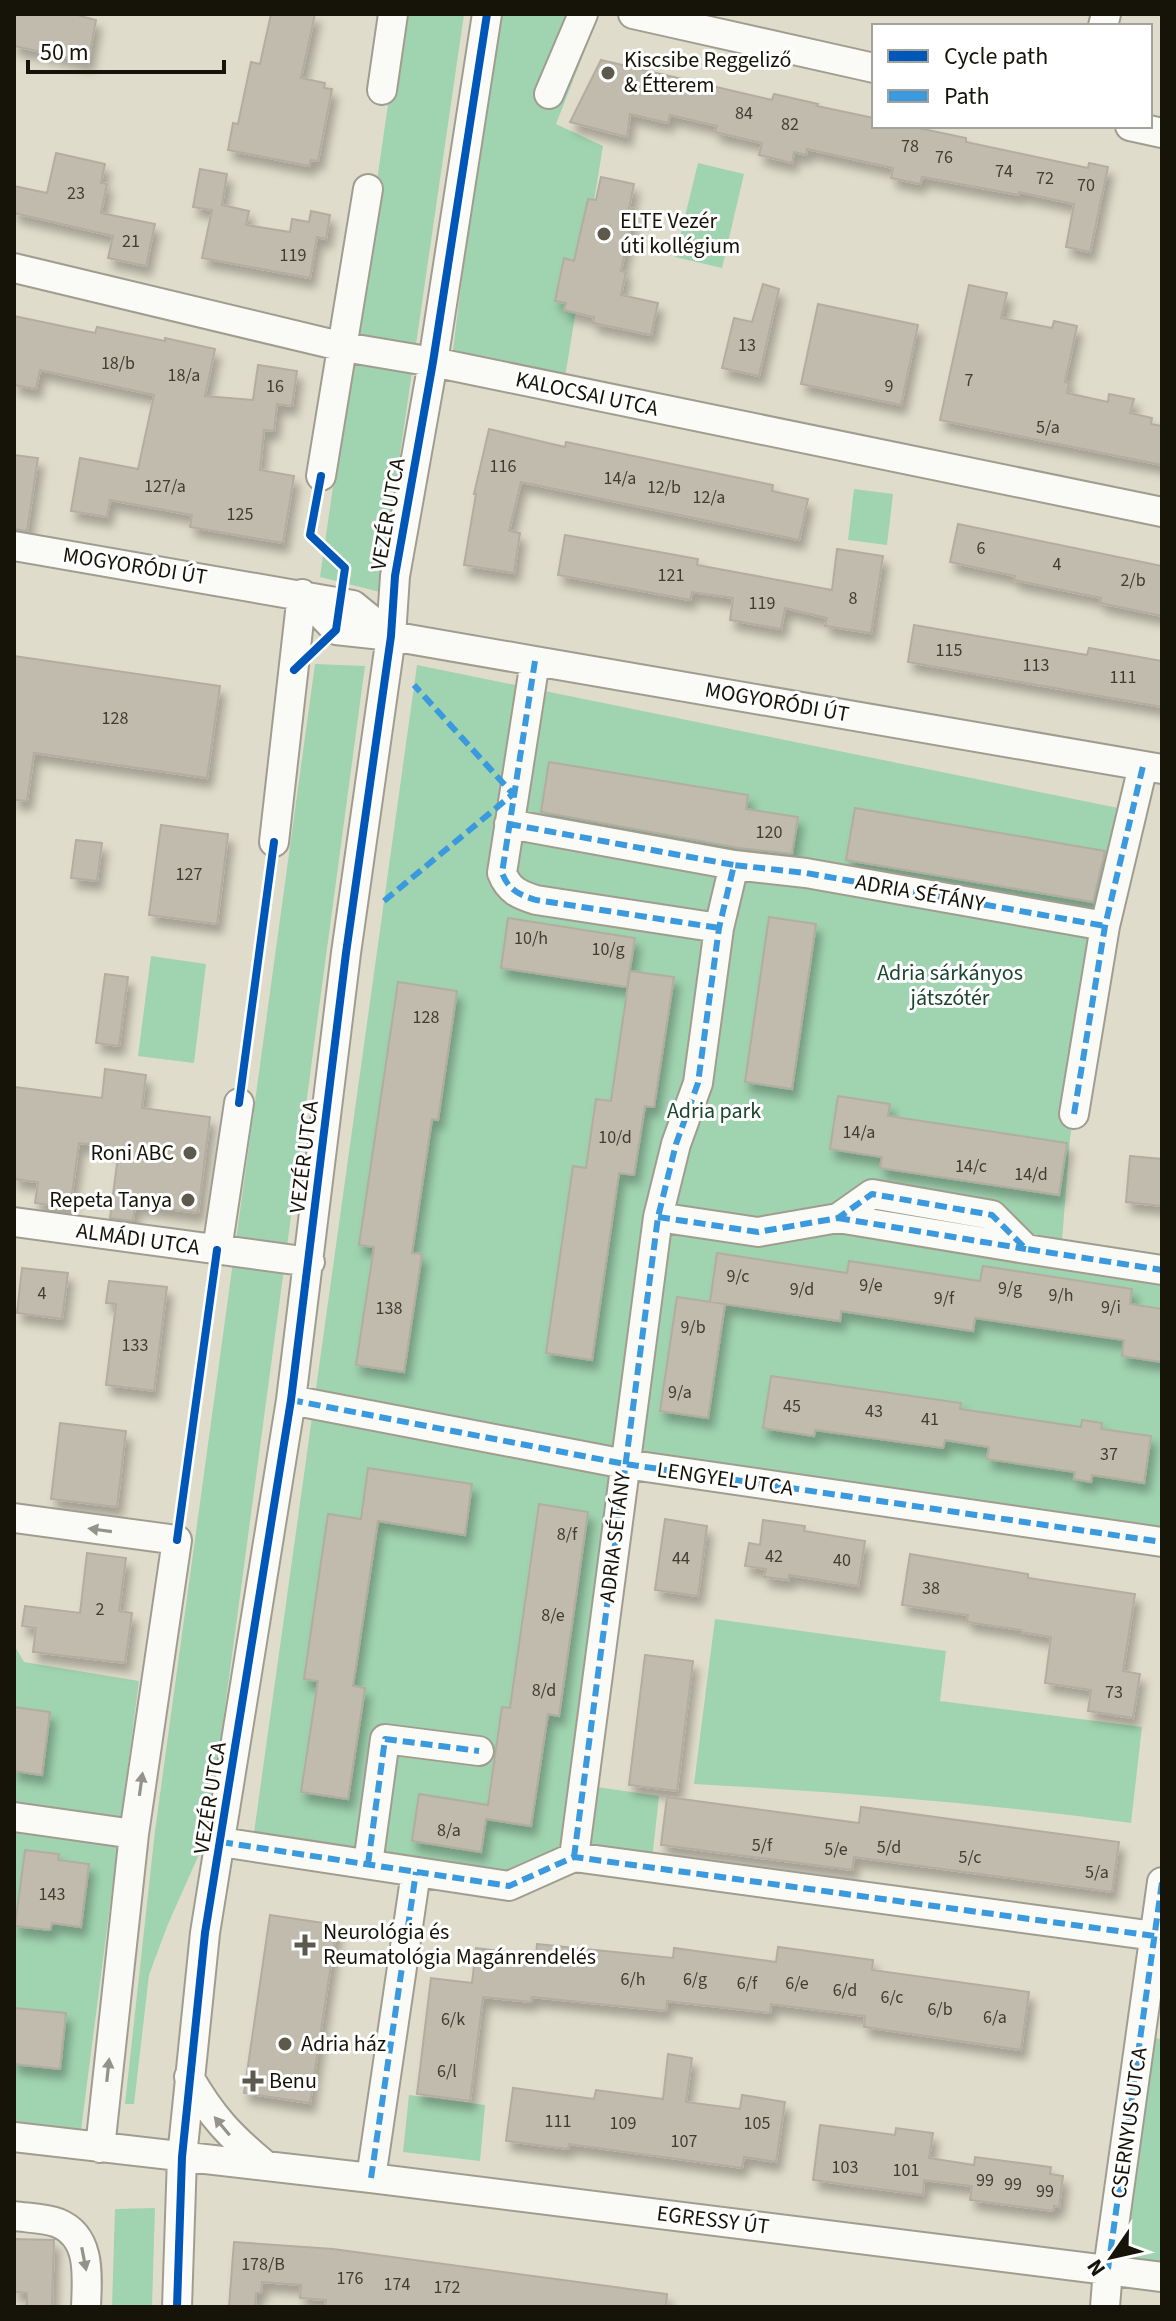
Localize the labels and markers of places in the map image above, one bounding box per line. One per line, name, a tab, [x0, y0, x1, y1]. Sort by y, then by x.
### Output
place label: Kiscsibe Reggeliző & Étterem	[624, 44, 791, 101]
marker: Kiscsibe Reggeliző & Étterem	[599, 64, 617, 82]
place label: ELTE Vezér úti kollégium	[620, 205, 740, 262]
marker: ELTE Vezér úti kollégium	[595, 225, 613, 243]
place label: Roni ABC	[90, 1137, 174, 1169]
marker: Roni ABC	[181, 1144, 199, 1162]
place label: Repeta Tanya	[49, 1184, 172, 1216]
marker: Repeta Tanya	[179, 1191, 197, 1209]
place label: Neurológia és Reumatológia Magánrendelés	[323, 1916, 596, 1973]
marker: Neurológia és Reumatológia Magánrendelés	[294, 1934, 316, 1956]
place label: Adria ház	[301, 2028, 386, 2060]
marker: Adria ház	[276, 2035, 294, 2053]
place label: Benu	[269, 2065, 317, 2097]
marker: Benu	[244, 2072, 262, 2090]

